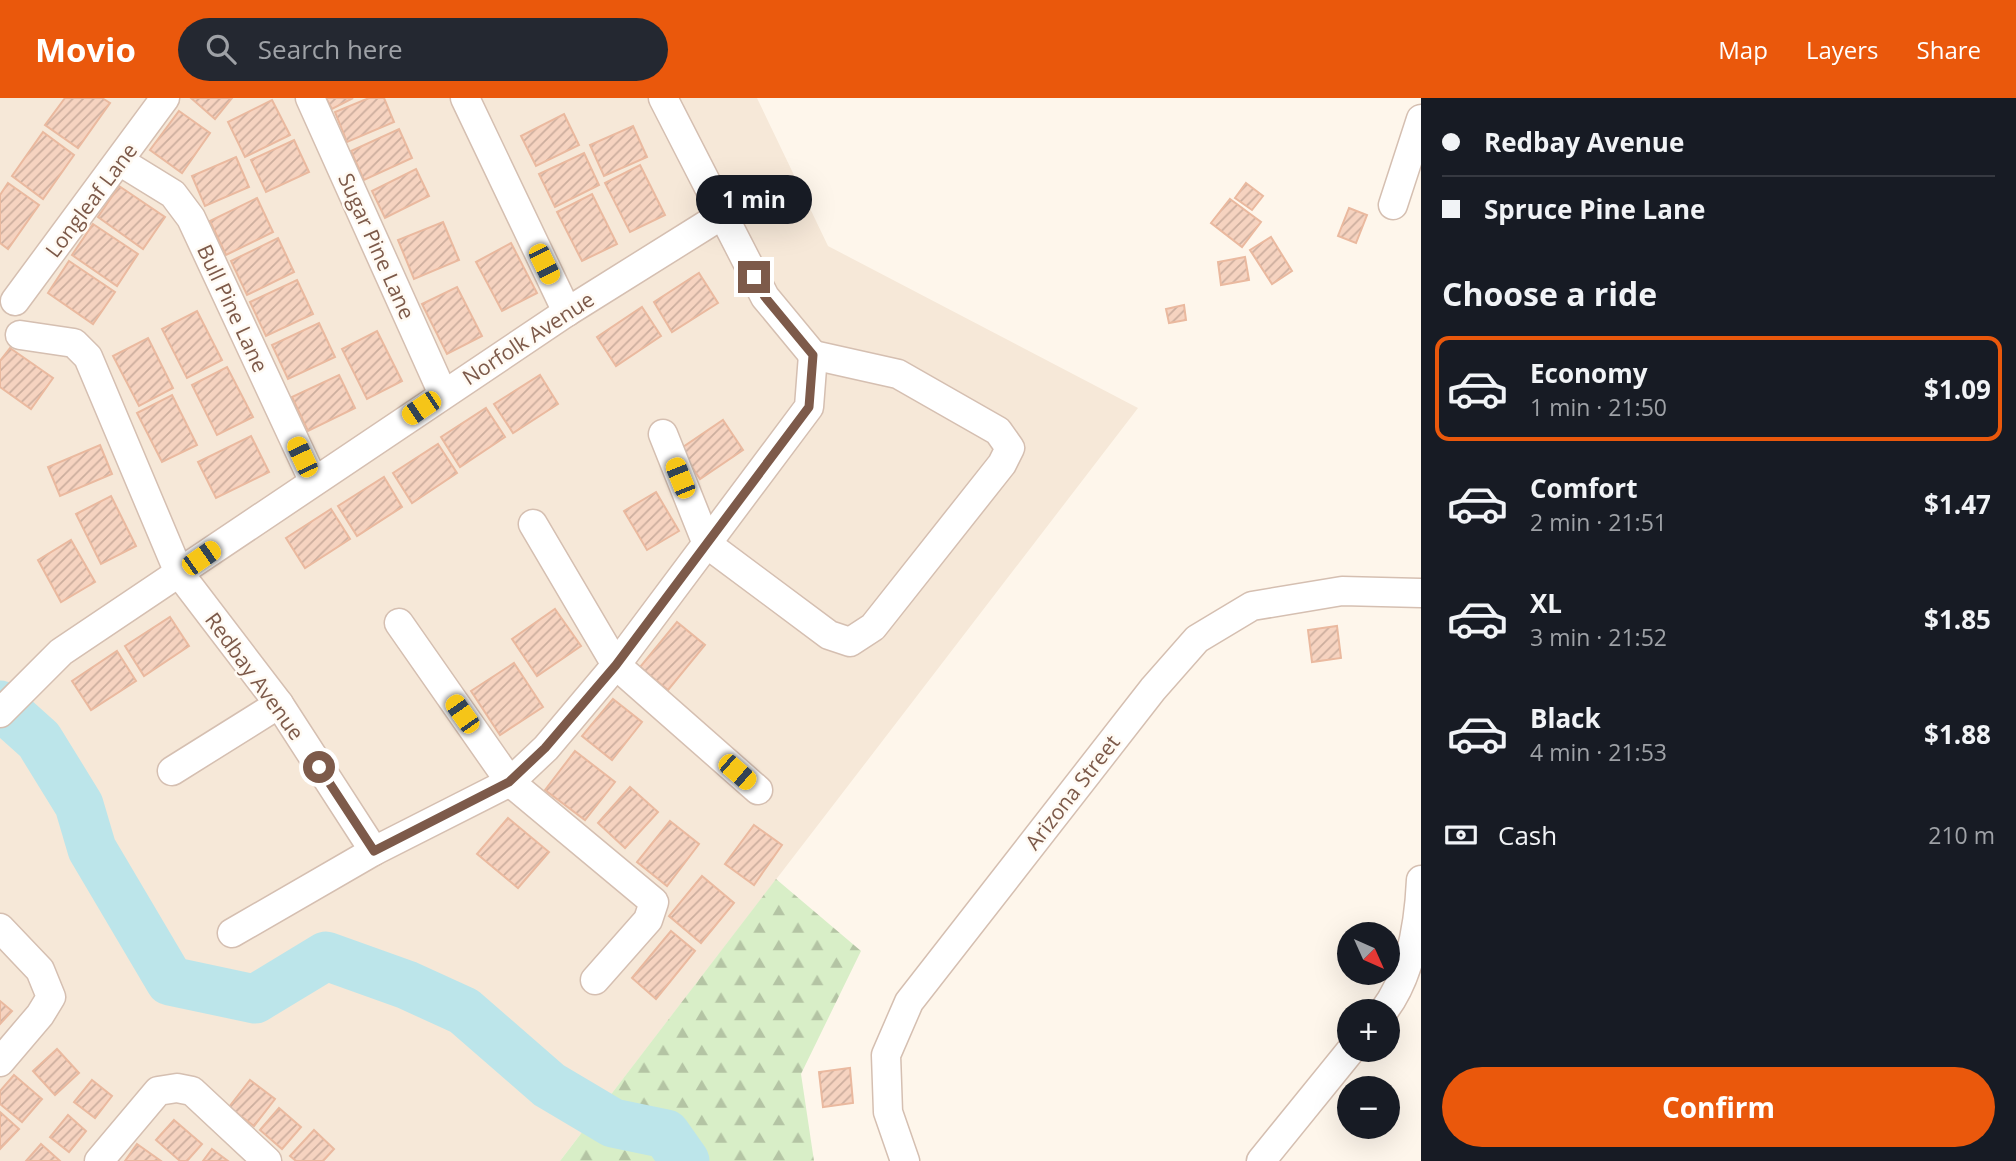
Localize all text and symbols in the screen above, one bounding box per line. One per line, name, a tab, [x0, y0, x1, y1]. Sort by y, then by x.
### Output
search box	[178, 18, 668, 81]
text: Movio	[35, 27, 136, 72]
icon: search	[202, 30, 240, 68]
text: Search here	[258, 31, 403, 67]
text: Map	[1718, 33, 1768, 66]
text: Layers	[1806, 33, 1879, 66]
text: Share	[1917, 33, 1981, 66]
text: Redbay Avenue	[1484, 124, 1684, 160]
street label: Longleaf Lane	[39, 137, 143, 263]
street label: Sugar Pine Lane	[332, 169, 422, 323]
callout: 1 min	[696, 176, 812, 225]
text: 1 min	[722, 183, 786, 215]
text: Spruce Pine Lane	[1484, 191, 1705, 227]
street label: Bull Pine Lane	[191, 240, 275, 376]
car	[526, 241, 563, 287]
route end	[738, 261, 770, 293]
text: Choose a ride	[1442, 272, 1657, 315]
street label: Norfolk Avenue	[457, 285, 599, 391]
text: Economy	[1530, 355, 1648, 391]
icon: car	[1446, 357, 1509, 420]
text: $1.09	[1924, 371, 1991, 407]
car	[398, 388, 445, 428]
text: 1 min · 21:50	[1530, 391, 1667, 423]
car	[284, 434, 321, 480]
car	[663, 455, 698, 501]
text: Comfort	[1530, 470, 1637, 506]
icon: car	[1446, 472, 1509, 535]
text: $1.47	[1924, 486, 1991, 522]
text: 2 min · 21:51	[1530, 506, 1667, 538]
car	[178, 537, 225, 579]
text: XL	[1530, 585, 1562, 621]
icon: car	[1446, 587, 1509, 650]
text: $1.85	[1924, 601, 1991, 637]
street label: Redbay Avenue	[199, 607, 311, 745]
text: 3 min · 21:52	[1530, 621, 1667, 653]
car	[442, 691, 483, 737]
text: Black	[1530, 700, 1601, 736]
icon: car	[1446, 702, 1509, 765]
text: $1.88	[1924, 716, 1991, 752]
street label: Arizona Street	[1018, 729, 1126, 855]
text: 4 min · 21:53	[1530, 736, 1667, 768]
car	[715, 750, 760, 794]
route start	[303, 751, 335, 783]
icon: cash	[1442, 816, 1480, 854]
text: Cash	[1498, 817, 1557, 853]
text: 210 m	[1928, 819, 1995, 851]
north arrow	[1337, 922, 1400, 985]
map controls	[1337, 922, 1400, 1139]
button: +	[1337, 999, 1400, 1062]
button: Confirm	[1442, 1067, 1995, 1147]
button: −	[1337, 1076, 1400, 1139]

